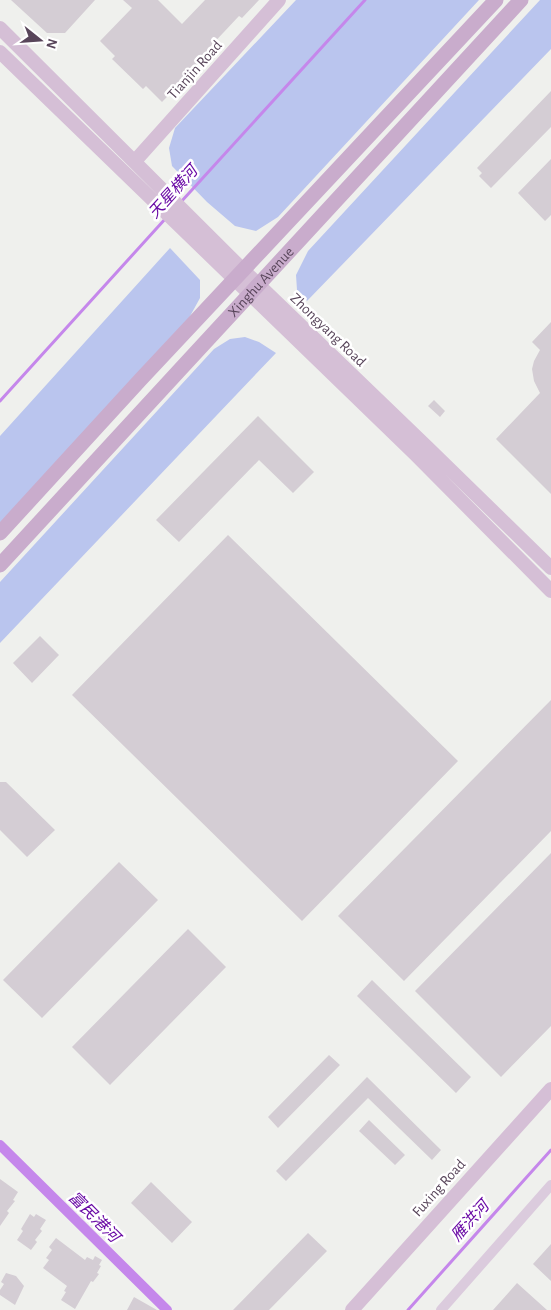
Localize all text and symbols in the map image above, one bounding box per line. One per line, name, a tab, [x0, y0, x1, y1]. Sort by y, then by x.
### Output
north arrow	[15, 15, 65, 65]
text: N	[43, 37, 60, 50]
street label: Tianjin Road	[165, 38, 225, 102]
water label: 天星横河	[145, 160, 202, 221]
street label: Xinghu Avenue	[225, 244, 297, 320]
street label: Zhongyang Road	[287, 290, 369, 370]
street label: Fuxing Road	[410, 1156, 468, 1219]
water label: 富民港河	[66, 1188, 125, 1247]
water label: 雁洪河	[447, 1195, 494, 1244]

